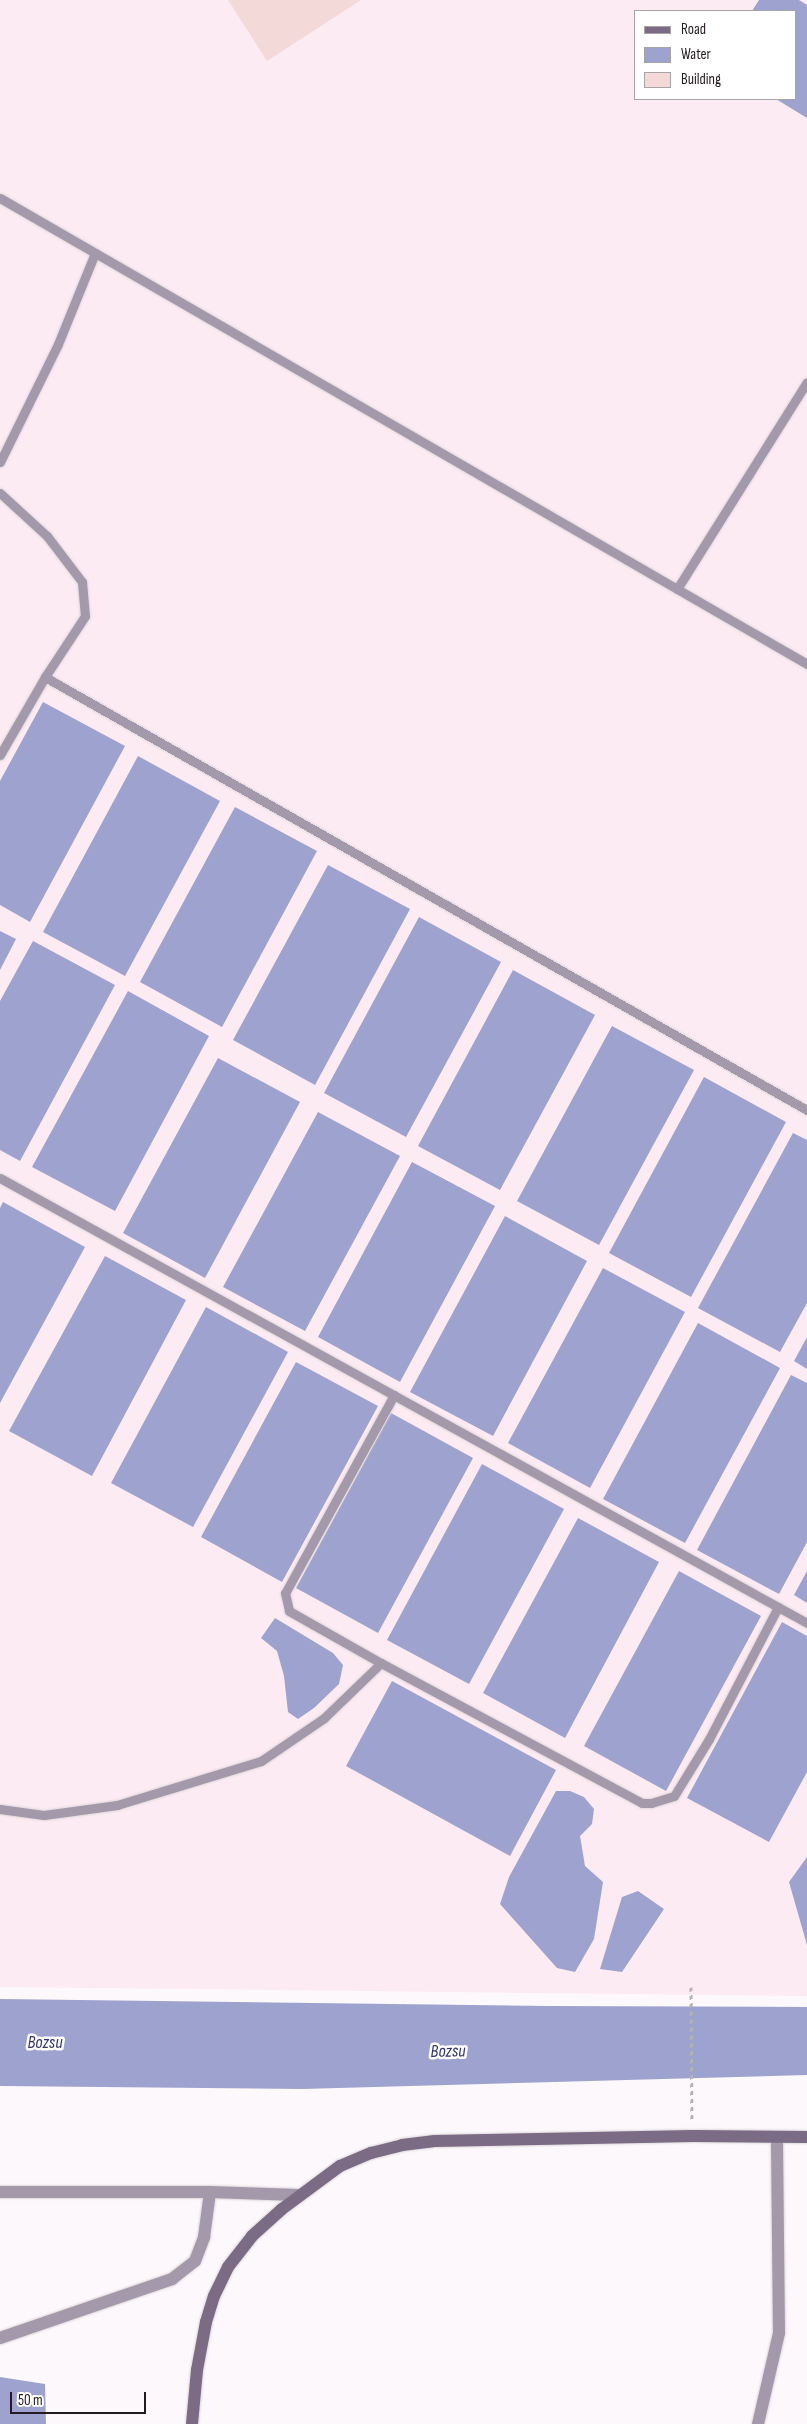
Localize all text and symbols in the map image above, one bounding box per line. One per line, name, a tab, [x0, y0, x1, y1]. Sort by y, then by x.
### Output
legend	[634, 10, 797, 100]
text: Road	[681, 20, 706, 39]
text: Water	[681, 45, 711, 64]
text: Building	[681, 70, 721, 89]
water label: Bozsu	[27, 2032, 63, 2054]
water label: Bozsu	[430, 2041, 466, 2063]
scale bar	[12, 2382, 149, 2414]
text: 50 m	[18, 2391, 43, 2410]

